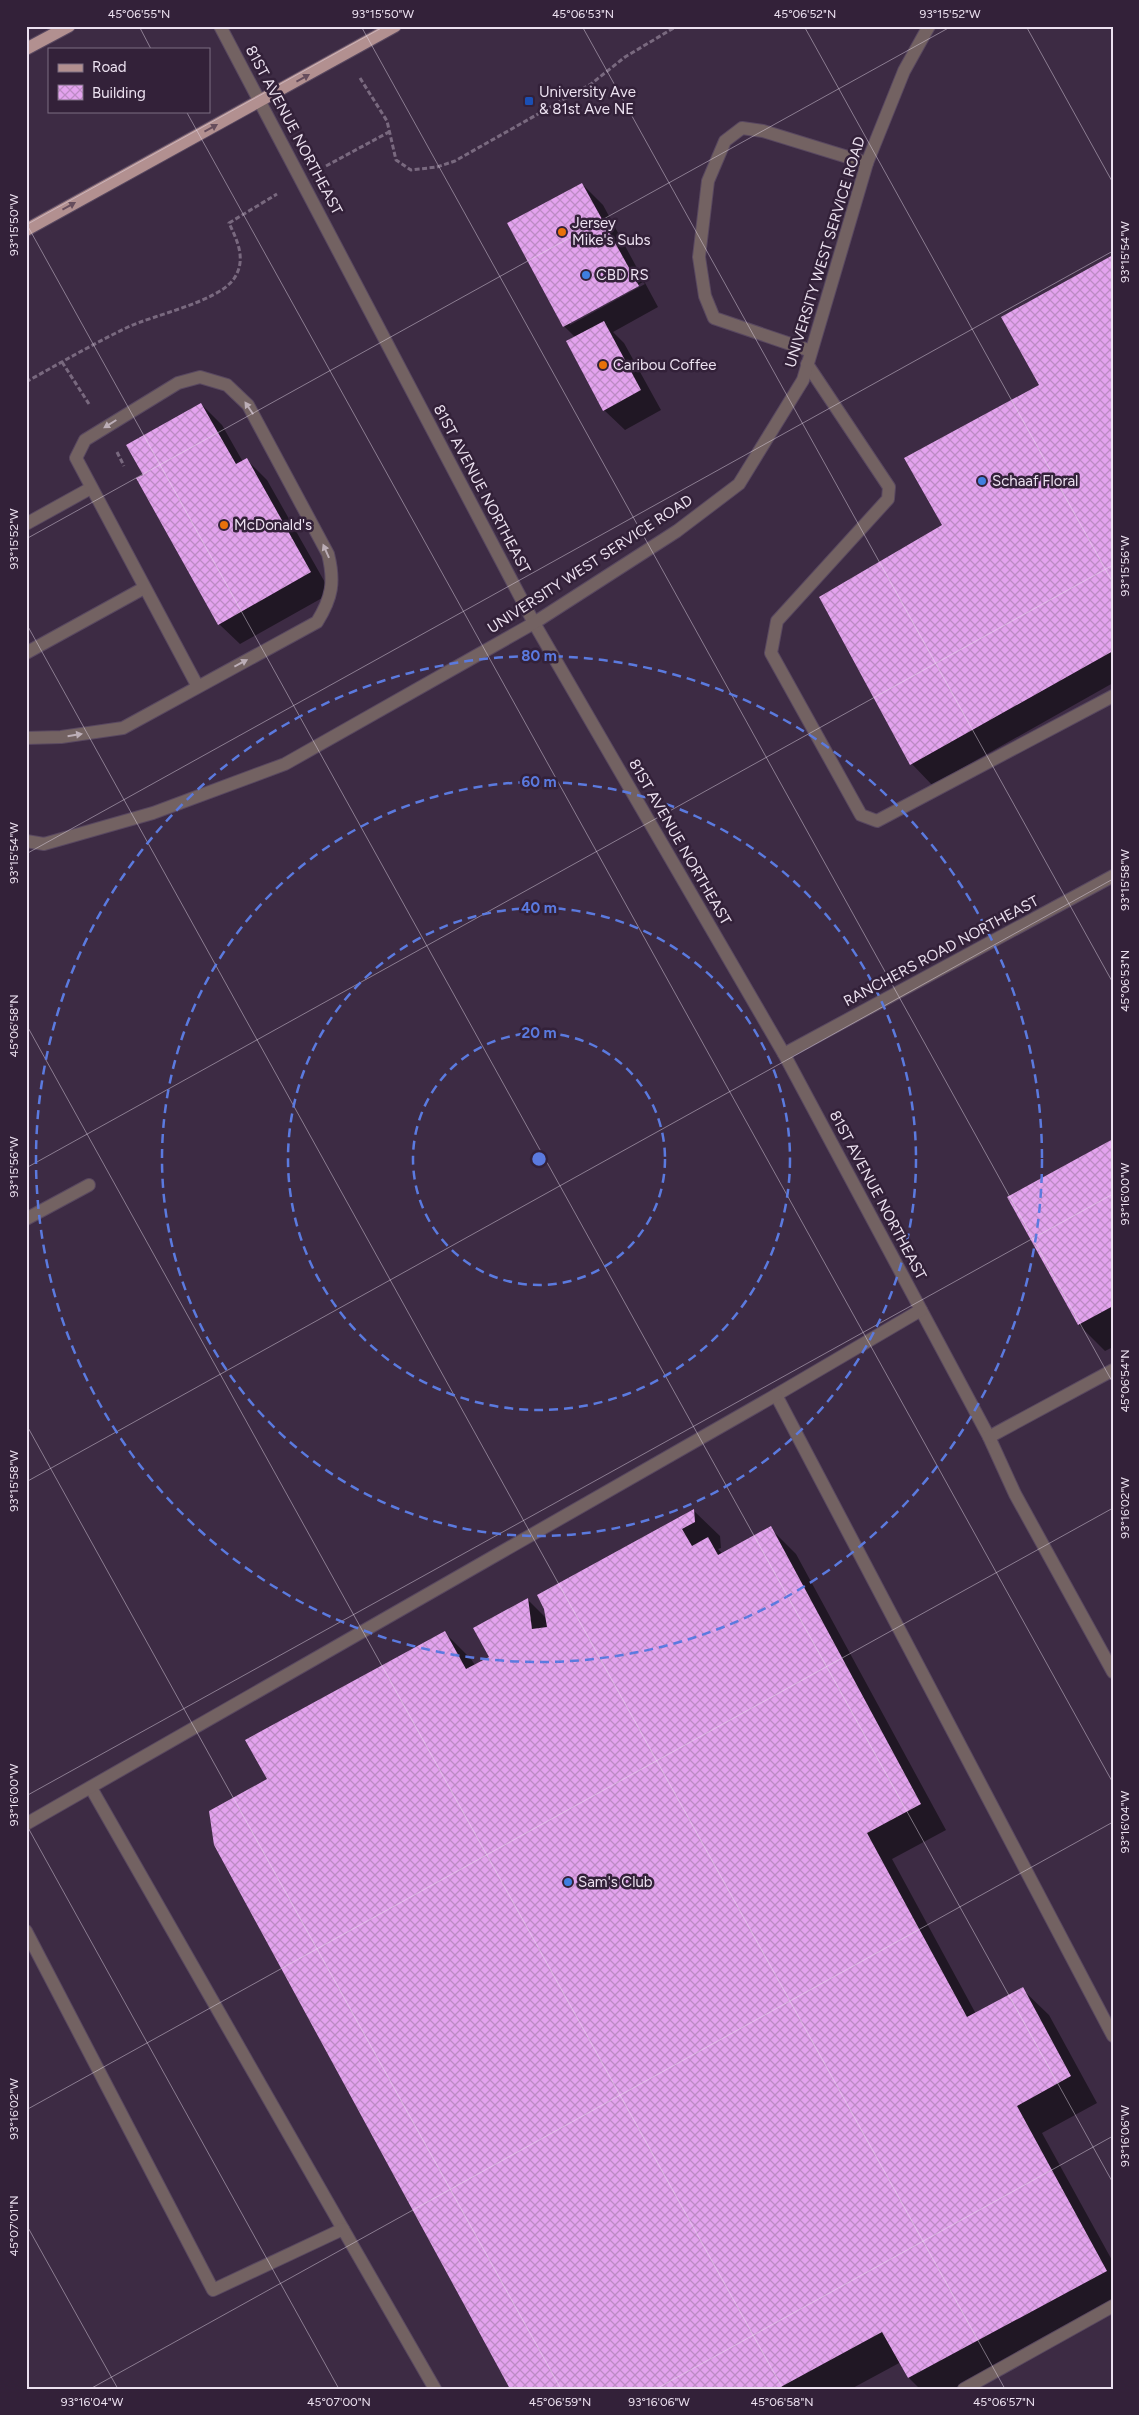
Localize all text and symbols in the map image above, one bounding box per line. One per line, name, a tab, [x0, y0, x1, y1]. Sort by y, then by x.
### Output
text: 45°06'55"N	[108, 7, 170, 21]
text: 93°15'50"W	[352, 7, 414, 21]
text: 45°06'53"N	[552, 7, 614, 21]
text: 45°06'52"N	[774, 7, 836, 21]
text: 93°15'52"W	[920, 7, 981, 21]
street label: 81ST AVENUE NORTHEAST	[242, 42, 347, 218]
legend	[48, 48, 210, 112]
text: Road	[92, 58, 127, 76]
one-way arrow	[295, 74, 310, 82]
place label: University Ave & 81st Ave NE	[539, 83, 636, 118]
text: Building	[92, 84, 146, 102]
marker: University Ave & 81st Ave NE	[523, 95, 535, 107]
one-way arrow	[204, 124, 219, 132]
street label: UNIVERSITY WEST SERVICE ROAD	[781, 134, 869, 370]
text: 93°15'50"W	[7, 194, 21, 256]
one-way arrow	[62, 202, 76, 211]
place label: Jersey Mike's Subs	[572, 214, 651, 249]
text: 93°15'54"W	[1118, 221, 1132, 283]
marker: Jersey Mike's Subs	[556, 226, 568, 238]
place label: CBD RS	[596, 266, 649, 284]
marker: CBD RS	[580, 269, 592, 281]
place label: Caribou Coffee	[613, 356, 717, 374]
marker: Caribou Coffee	[597, 359, 609, 371]
one-way arrow	[244, 401, 254, 415]
street label: 81ST AVENUE NORTHEAST	[430, 401, 535, 577]
one-way arrow	[104, 420, 117, 429]
place label: Schaaf Floral	[992, 472, 1078, 490]
marker: Schaaf Floral	[976, 475, 988, 487]
street label: UNIVERSITY WEST SERVICE ROAD	[484, 491, 696, 637]
text: 93°15'52"W	[7, 508, 21, 569]
place label: McDonald's	[234, 516, 312, 534]
marker: McDonald's	[218, 519, 230, 531]
text: 93°15'56"W	[1118, 535, 1132, 597]
one-way arrow	[321, 544, 329, 558]
text: 80 m	[521, 647, 557, 665]
one-way arrow	[234, 659, 248, 668]
one-way arrow	[67, 731, 83, 739]
street label: 81ST AVENUE NORTHEAST	[625, 756, 735, 929]
text: 60 m	[521, 773, 557, 791]
text: 93°15'54"W	[7, 822, 21, 884]
text: 93°15'58"W	[1118, 849, 1132, 911]
street label: RANCHERS ROAD NORTHEAST	[840, 891, 1042, 1010]
text: 40 m	[521, 899, 557, 917]
text: 45°06'53"N	[1118, 950, 1132, 1012]
text: 45°06'58"N	[7, 994, 21, 1058]
text: 20 m	[521, 1024, 557, 1042]
street label: 81ST AVENUE NORTHEAST	[826, 1107, 931, 1283]
text: 93°15'56"W	[7, 1136, 21, 1198]
centre of rings	[530, 1150, 548, 1168]
text: 93°16'00"W	[1118, 1162, 1132, 1225]
text: 45°06'54"N	[1118, 1349, 1132, 1413]
text: 93°15'58"W	[7, 1450, 21, 1512]
text: 93°16'02"W	[1118, 1477, 1132, 1539]
text: 93°16'00"W	[7, 1763, 21, 1826]
text: 93°16'04"W	[1118, 1790, 1132, 1853]
place label: Sam's Club	[578, 1873, 653, 1891]
marker: Sam's Club	[562, 1876, 574, 1888]
text: 93°16'02"W	[7, 2078, 21, 2140]
text: 93°16'06"W	[1118, 2105, 1132, 2167]
text: 45°07'01"N	[7, 2195, 21, 2257]
text: 93°16'04"W	[61, 2395, 124, 2409]
text: 45°07'00"N	[307, 2395, 371, 2409]
text: 45°06'59"N	[529, 2395, 591, 2409]
text: 93°16'06"W	[628, 2395, 690, 2409]
text: 45°06'58"N	[750, 2395, 814, 2409]
text: 45°06'57"N	[973, 2395, 1035, 2409]

